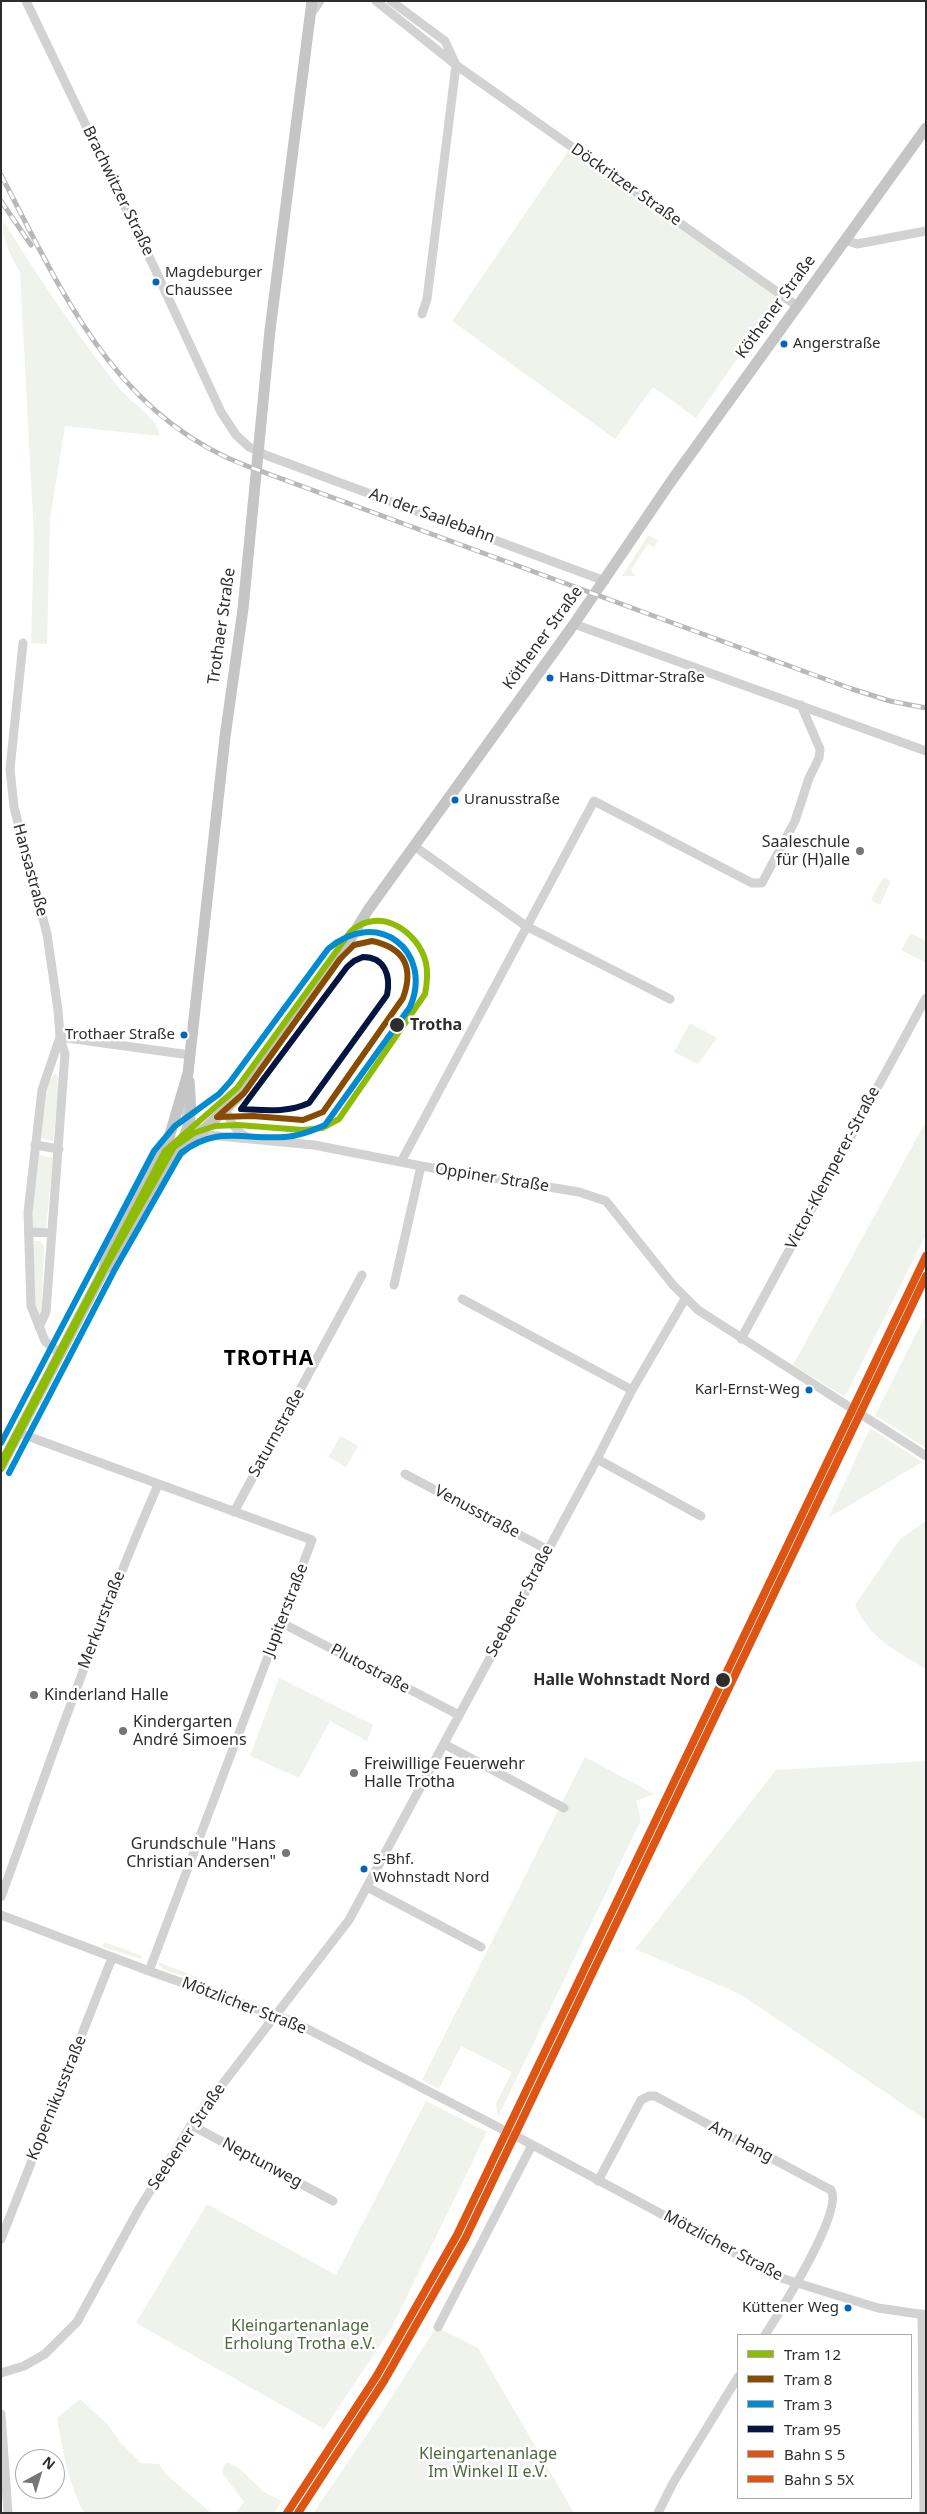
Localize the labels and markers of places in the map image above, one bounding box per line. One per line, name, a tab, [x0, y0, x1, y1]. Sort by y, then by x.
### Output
place label: Magdeburger Chaussee	[165, 264, 262, 299]
marker: Magdeburger Chaussee	[151, 277, 161, 287]
place label: Angerstraße	[793, 335, 881, 353]
marker: Angerstraße	[779, 339, 789, 349]
place label: Hans-Dittmar-Straße	[559, 669, 705, 687]
marker: Hans-Dittmar-Straße	[545, 673, 555, 683]
place label: Uranusstraße	[464, 791, 560, 809]
marker: Uranusstraße	[450, 795, 460, 805]
place label: Saaleschule für (H)alle	[762, 832, 850, 870]
marker: Saaleschule für (H)alle	[854, 845, 866, 857]
place label: Trotha	[410, 1015, 462, 1035]
marker: Trotha	[388, 1016, 406, 1034]
place label: Trothaer Straße	[65, 1026, 175, 1044]
marker: Trothaer Straße	[179, 1030, 189, 1040]
place label: Karl-Ernst-Weg	[695, 1381, 800, 1399]
marker: Karl-Ernst-Weg	[804, 1385, 814, 1395]
place label: Halle Wohnstadt Nord	[533, 1670, 710, 1690]
marker: Halle Wohnstadt Nord	[714, 1671, 732, 1689]
place label: Kinderland Halle	[44, 1685, 168, 1705]
marker: Kinderland Halle	[28, 1689, 40, 1701]
place label: Kindergarten André Simoens	[133, 1712, 247, 1750]
marker: Kindergarten André Simoens	[117, 1725, 129, 1737]
place label: Freiwillige Feuerwehr Halle Trotha	[364, 1754, 525, 1792]
marker: Freiwillige Feuerwehr Halle Trotha	[348, 1767, 360, 1779]
place label: Grundschule "Hans Christian Andersen"	[126, 1834, 276, 1872]
marker: Grundschule "Hans Christian Andersen"	[280, 1847, 292, 1859]
place label: S-Bhf. Wohnstadt Nord	[373, 1851, 489, 1886]
marker: S-Bhf. Wohnstadt Nord	[359, 1864, 369, 1874]
place label: Küttener Weg	[742, 2299, 839, 2317]
marker: Küttener Weg	[843, 2303, 853, 2313]

